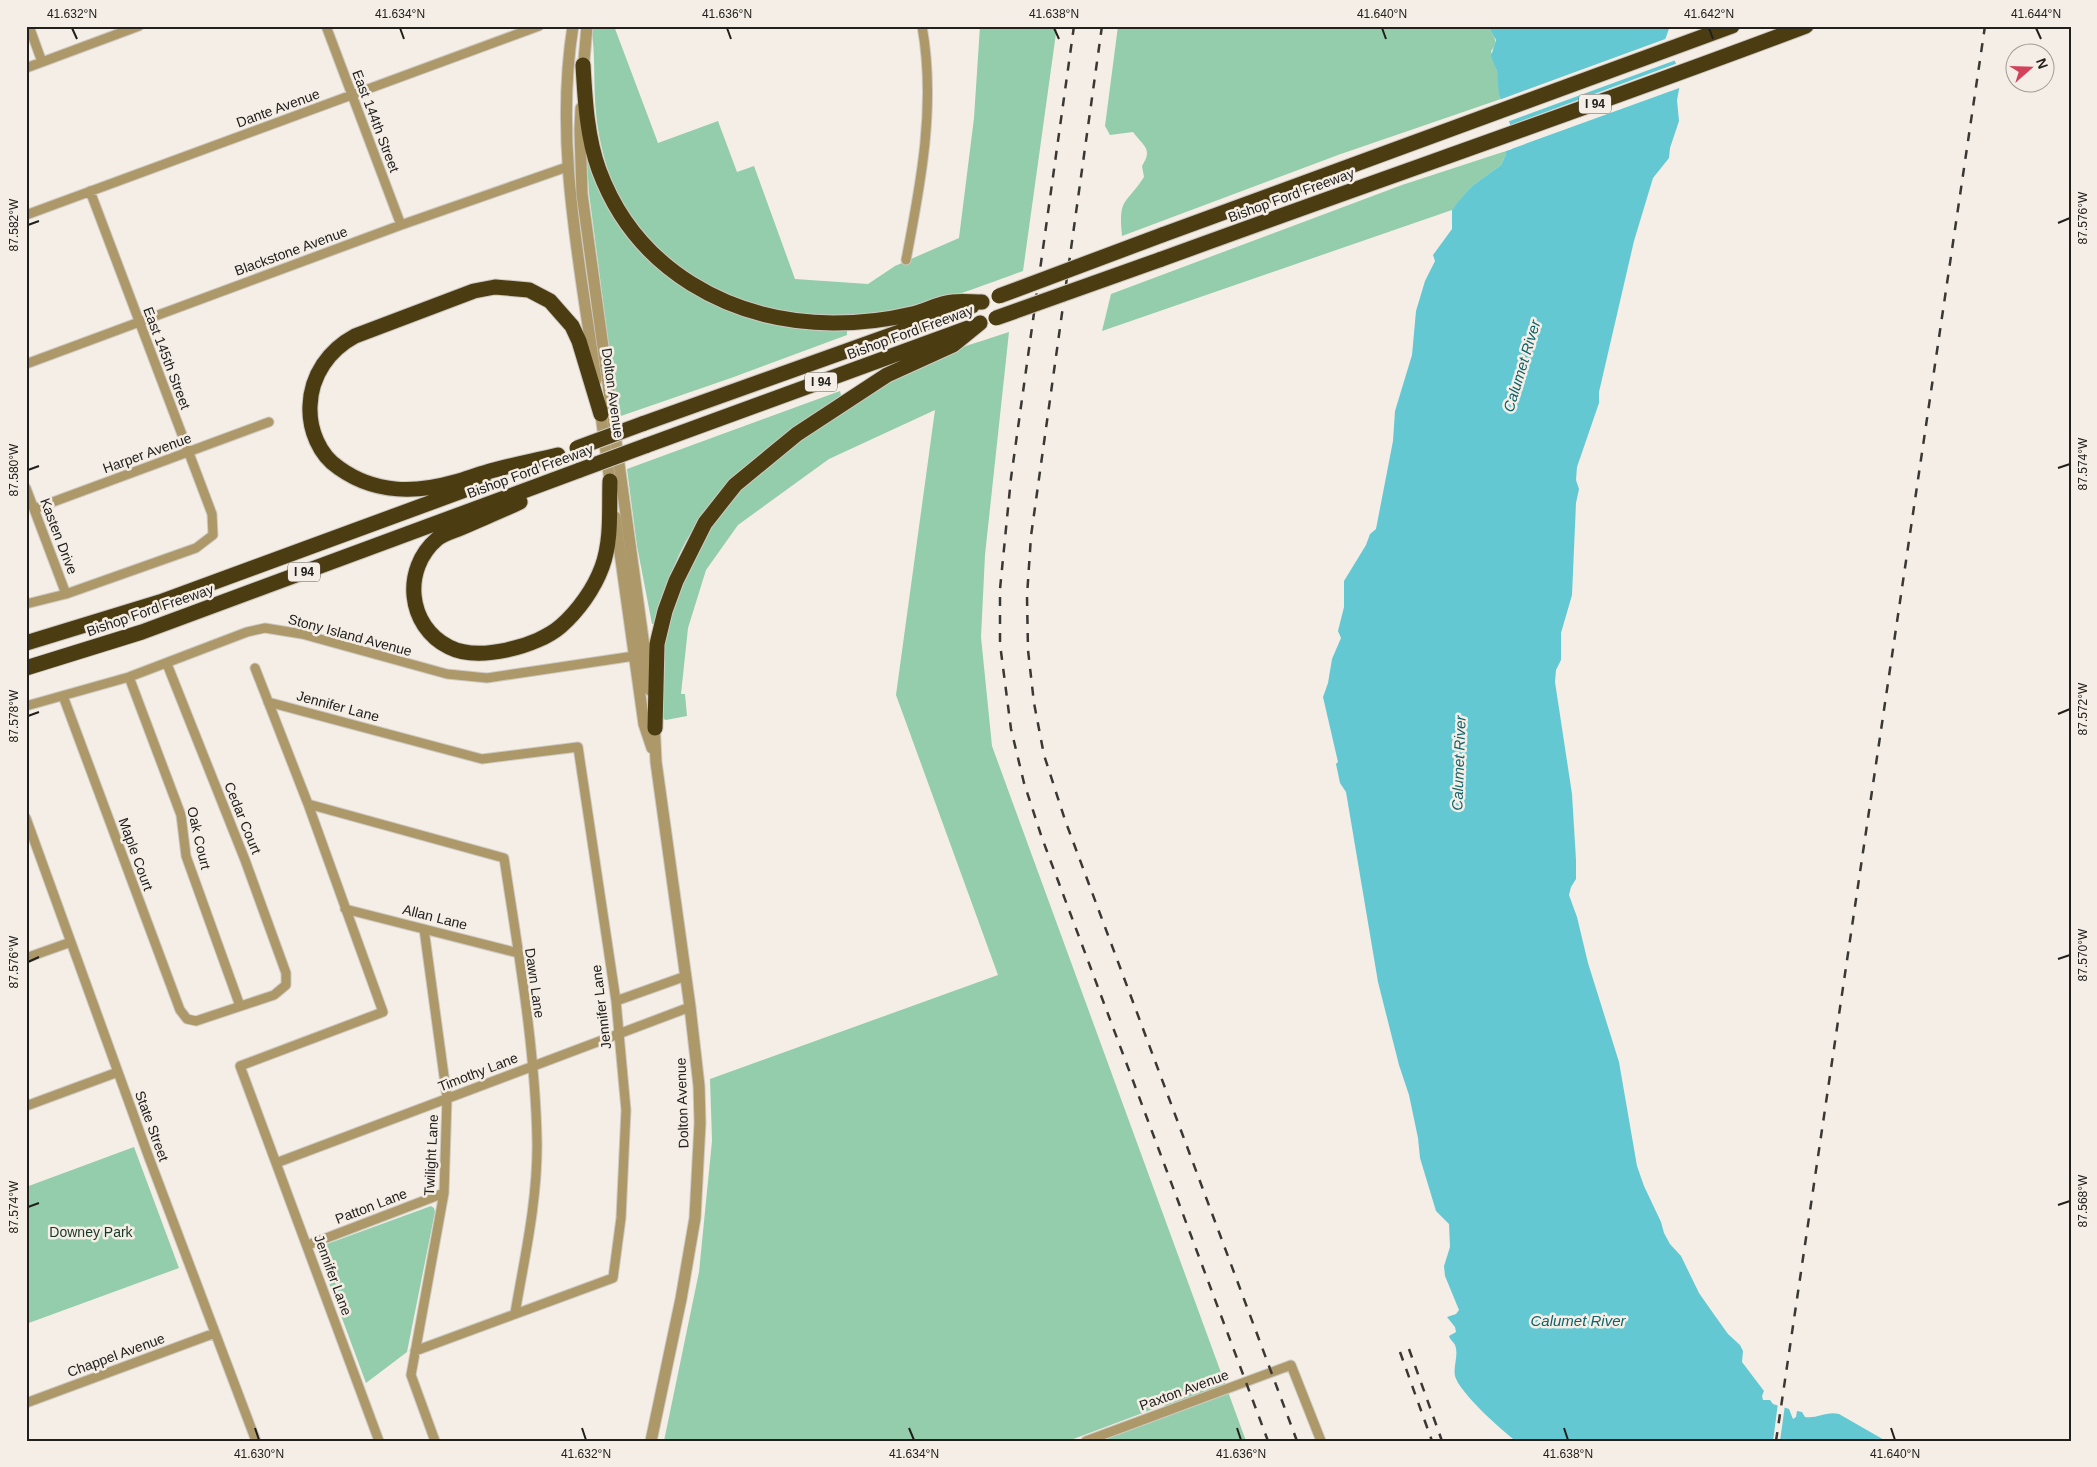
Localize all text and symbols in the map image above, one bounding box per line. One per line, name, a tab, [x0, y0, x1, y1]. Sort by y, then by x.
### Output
text: 41.632°N	[47, 7, 97, 21]
text: 41.634°N	[375, 7, 425, 21]
text: 41.636°N	[702, 7, 752, 21]
text: 41.638°N	[1029, 7, 1079, 21]
text: 41.640°N	[1357, 7, 1407, 21]
text: 41.642°N	[1684, 7, 1734, 21]
text: 41.644°N	[2011, 7, 2061, 21]
north arrow	[2004, 42, 2054, 92]
text: N	[2033, 56, 2051, 71]
street label: East 144th Street	[349, 68, 403, 174]
street label: Dante Avenue	[234, 85, 322, 131]
road number: I 94	[1579, 95, 1611, 114]
street label: Bishop Ford Freeway	[1226, 165, 1356, 225]
text: 87.576°W	[2076, 191, 2090, 244]
text: 87.582°W	[7, 198, 21, 251]
street label: Blackstone Avenue	[232, 223, 350, 279]
street label: Bishop Ford Freeway	[845, 302, 975, 362]
street label: East 145th Street	[140, 305, 194, 411]
water label: Calumet River	[1500, 317, 1544, 414]
street label: Dolton Avenue	[599, 347, 627, 439]
road number: I 94	[805, 372, 837, 392]
street label: Harper Avenue	[101, 429, 194, 476]
text: 87.574°W	[2076, 437, 2090, 490]
street label: Bishop Ford Freeway	[465, 441, 595, 501]
text: 87.580°W	[7, 443, 21, 496]
street label: Kasten Drive	[37, 496, 81, 576]
road number: I 94	[288, 562, 320, 582]
street label: Bishop Ford Freeway	[84, 581, 216, 639]
street label: Stony Island Avenue	[286, 611, 414, 659]
text: 87.572°W	[2076, 682, 2090, 735]
street label: Jennifer Lane	[295, 687, 381, 725]
text: 87.578°W	[7, 689, 21, 742]
water label: Calumet River	[1448, 714, 1469, 811]
street label: Cedar Court	[221, 780, 265, 856]
street label: Oak Court	[184, 805, 214, 871]
street label: Maple Court	[115, 815, 157, 893]
street label: Allan Lane	[401, 901, 469, 933]
text: 87.570°W	[2076, 928, 2090, 981]
text: 87.576°W	[7, 935, 21, 988]
street label: Dawn Lane	[522, 947, 548, 1019]
street label: Jennifer Lane	[588, 964, 614, 1050]
street label: Timothy Lane	[436, 1049, 520, 1095]
street label: Dolton Avenue	[672, 1057, 692, 1149]
street label: State Street	[132, 1089, 172, 1164]
street label: Twilight Lane	[421, 1114, 441, 1196]
text: 87.568°W	[2076, 1174, 2090, 1227]
text: 87.574°W	[7, 1180, 21, 1233]
street label: Patton Lane	[333, 1185, 409, 1227]
park label: Downey Park	[49, 1224, 134, 1240]
street label: Jennifer Lane	[311, 1232, 355, 1318]
water label: Calumet River	[1530, 1312, 1627, 1329]
street label: Chappel Avenue	[65, 1330, 167, 1380]
street label: Paxton Avenue	[1137, 1366, 1231, 1414]
text: 41.630°N	[234, 1447, 284, 1461]
text: 41.632°N	[561, 1447, 611, 1461]
text: 41.634°N	[889, 1447, 939, 1461]
text: 41.636°N	[1216, 1447, 1266, 1461]
text: 41.638°N	[1543, 1447, 1593, 1461]
text: 41.640°N	[1870, 1447, 1920, 1461]

